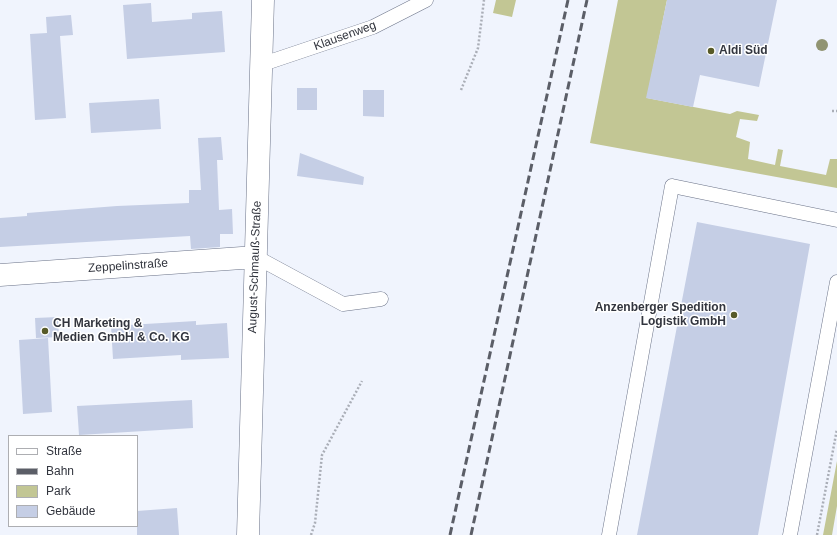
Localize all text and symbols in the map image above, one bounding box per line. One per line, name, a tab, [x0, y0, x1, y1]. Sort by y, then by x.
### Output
street label: Klausenweg	[312, 18, 378, 54]
place label: Aldi Süd	[719, 44, 768, 58]
marker: Aldi Süd	[706, 46, 716, 56]
street label: August-Schmauß-Straße	[245, 200, 265, 334]
street label: Zeppelinstraße	[88, 256, 168, 276]
place label: Anzenberger Spedition Logistik GmbH	[595, 301, 726, 329]
marker: Anzenberger Spedition Logistik GmbH	[729, 310, 739, 320]
place label: CH Marketing & Medien GmbH & Co. KG	[53, 317, 190, 345]
marker: CH Marketing & Medien GmbH & Co. KG	[40, 326, 50, 336]
legend	[8, 435, 138, 527]
text: Straße	[46, 444, 82, 458]
text: Bahn	[46, 464, 74, 478]
text: Park	[46, 484, 71, 498]
text: Gebäude	[46, 504, 95, 518]

